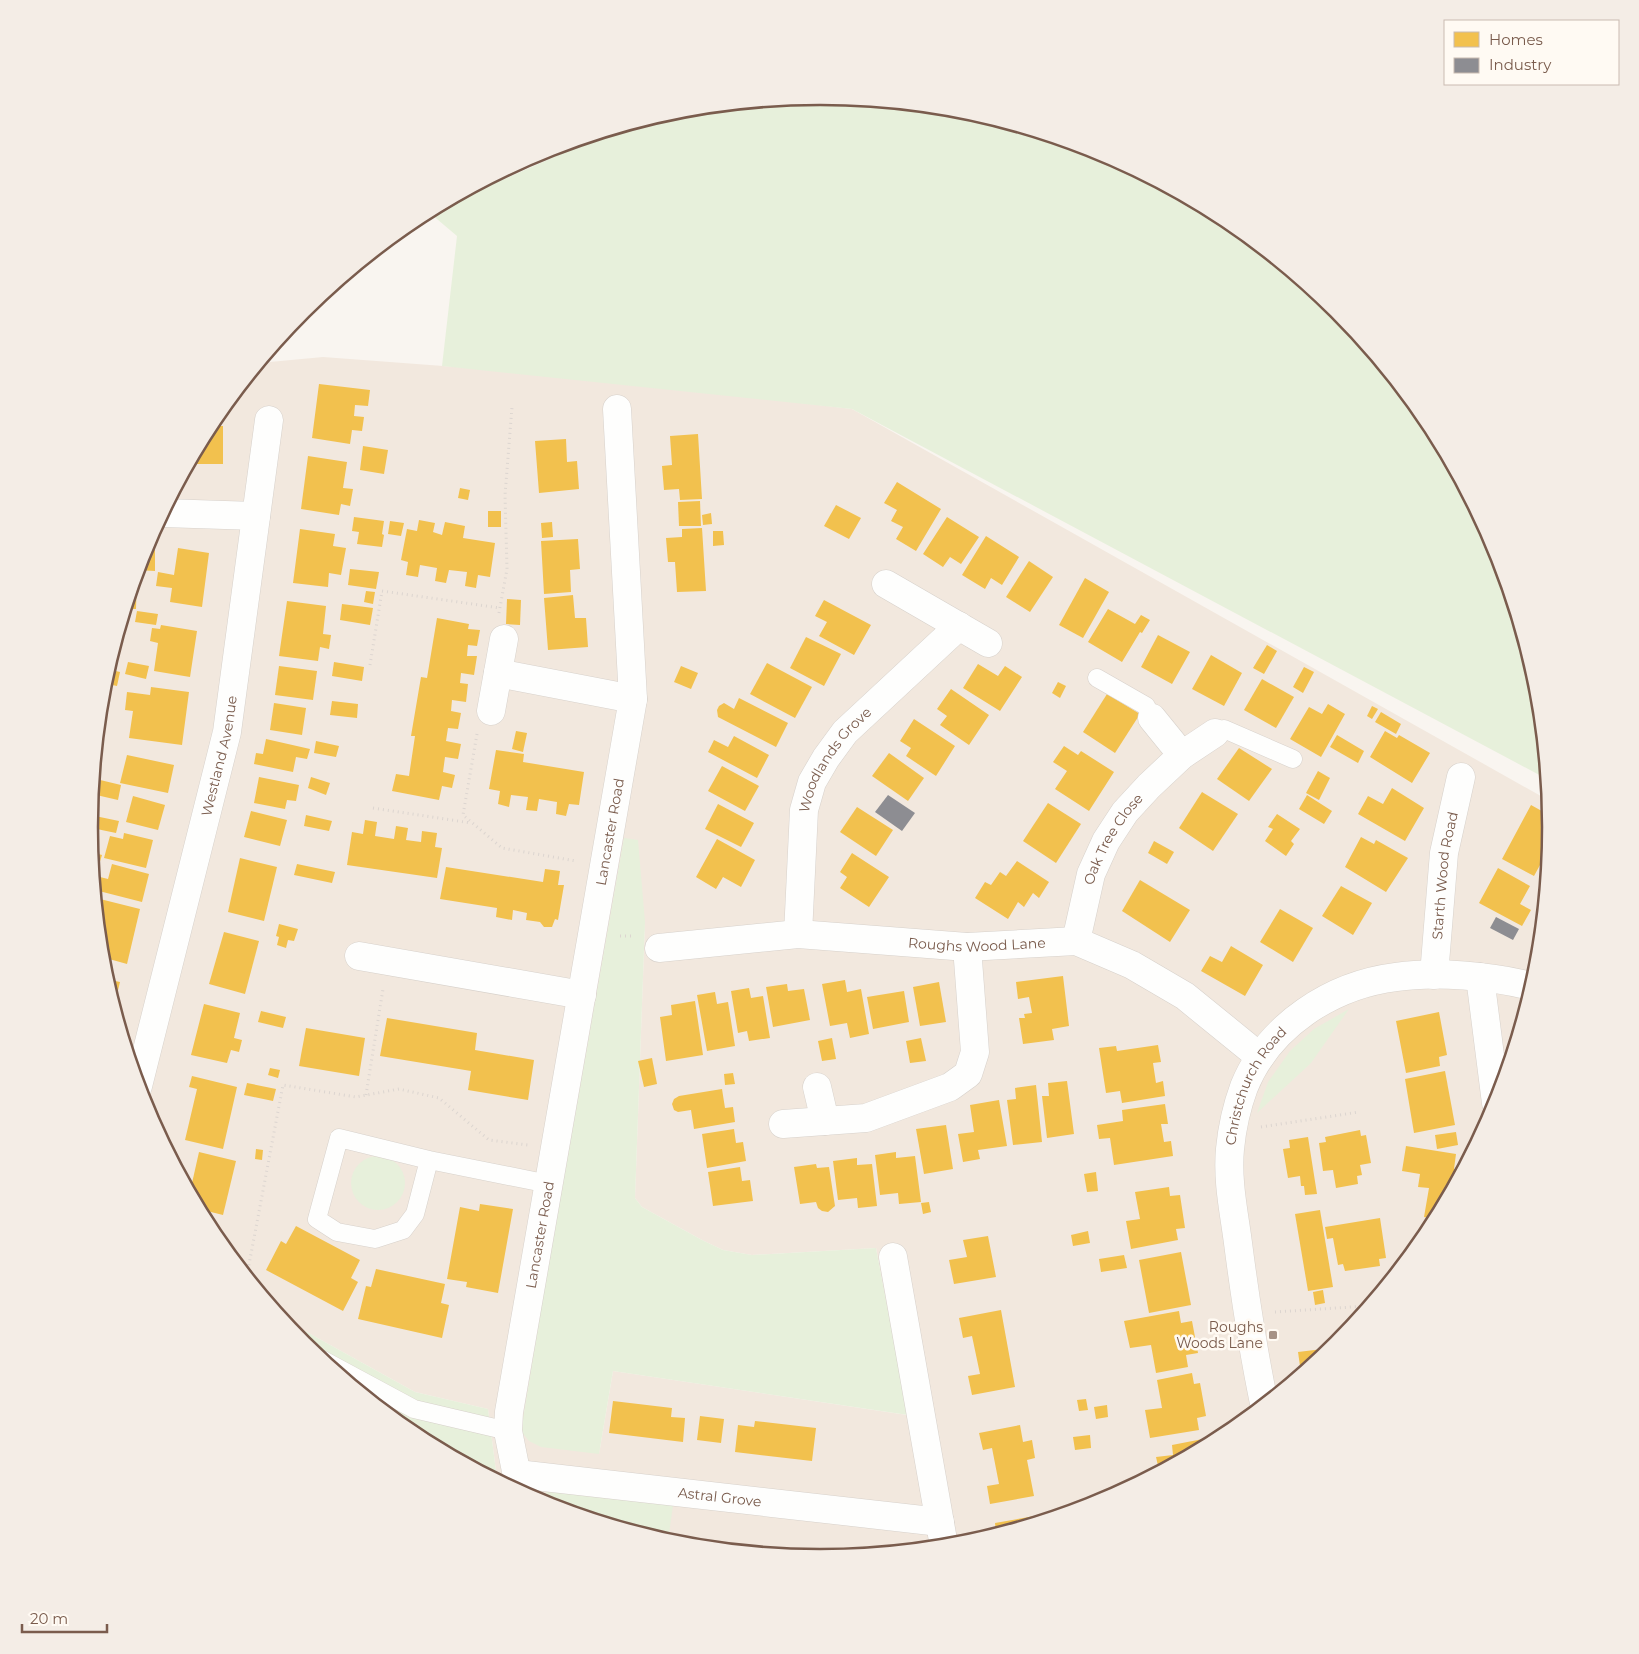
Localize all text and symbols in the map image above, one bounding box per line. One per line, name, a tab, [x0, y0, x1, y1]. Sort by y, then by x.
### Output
legend	[1444, 20, 1619, 85]
text: Homes	[1489, 30, 1543, 49]
text: Industry	[1489, 55, 1552, 74]
street label: Westland Avenue	[197, 694, 241, 818]
street label: Woodlands Grove	[795, 703, 875, 815]
street label: Lancaster Road	[592, 777, 628, 887]
street label: Oak Tree Close	[1080, 790, 1147, 886]
street label: Starth Wood Road	[1428, 810, 1462, 940]
street label: Roughs Wood Lane	[907, 933, 1046, 956]
street label: Christchurch Road	[1221, 1023, 1290, 1146]
street label: Lancaster Road	[522, 1180, 558, 1290]
place label: Roughs Woods Lane	[1176, 1318, 1263, 1352]
marker: Roughs Woods Lane	[1267, 1329, 1279, 1341]
street label: Astral Grove	[677, 1483, 762, 1511]
scale bar	[22, 1602, 108, 1634]
text: 20 m	[30, 1609, 68, 1628]

